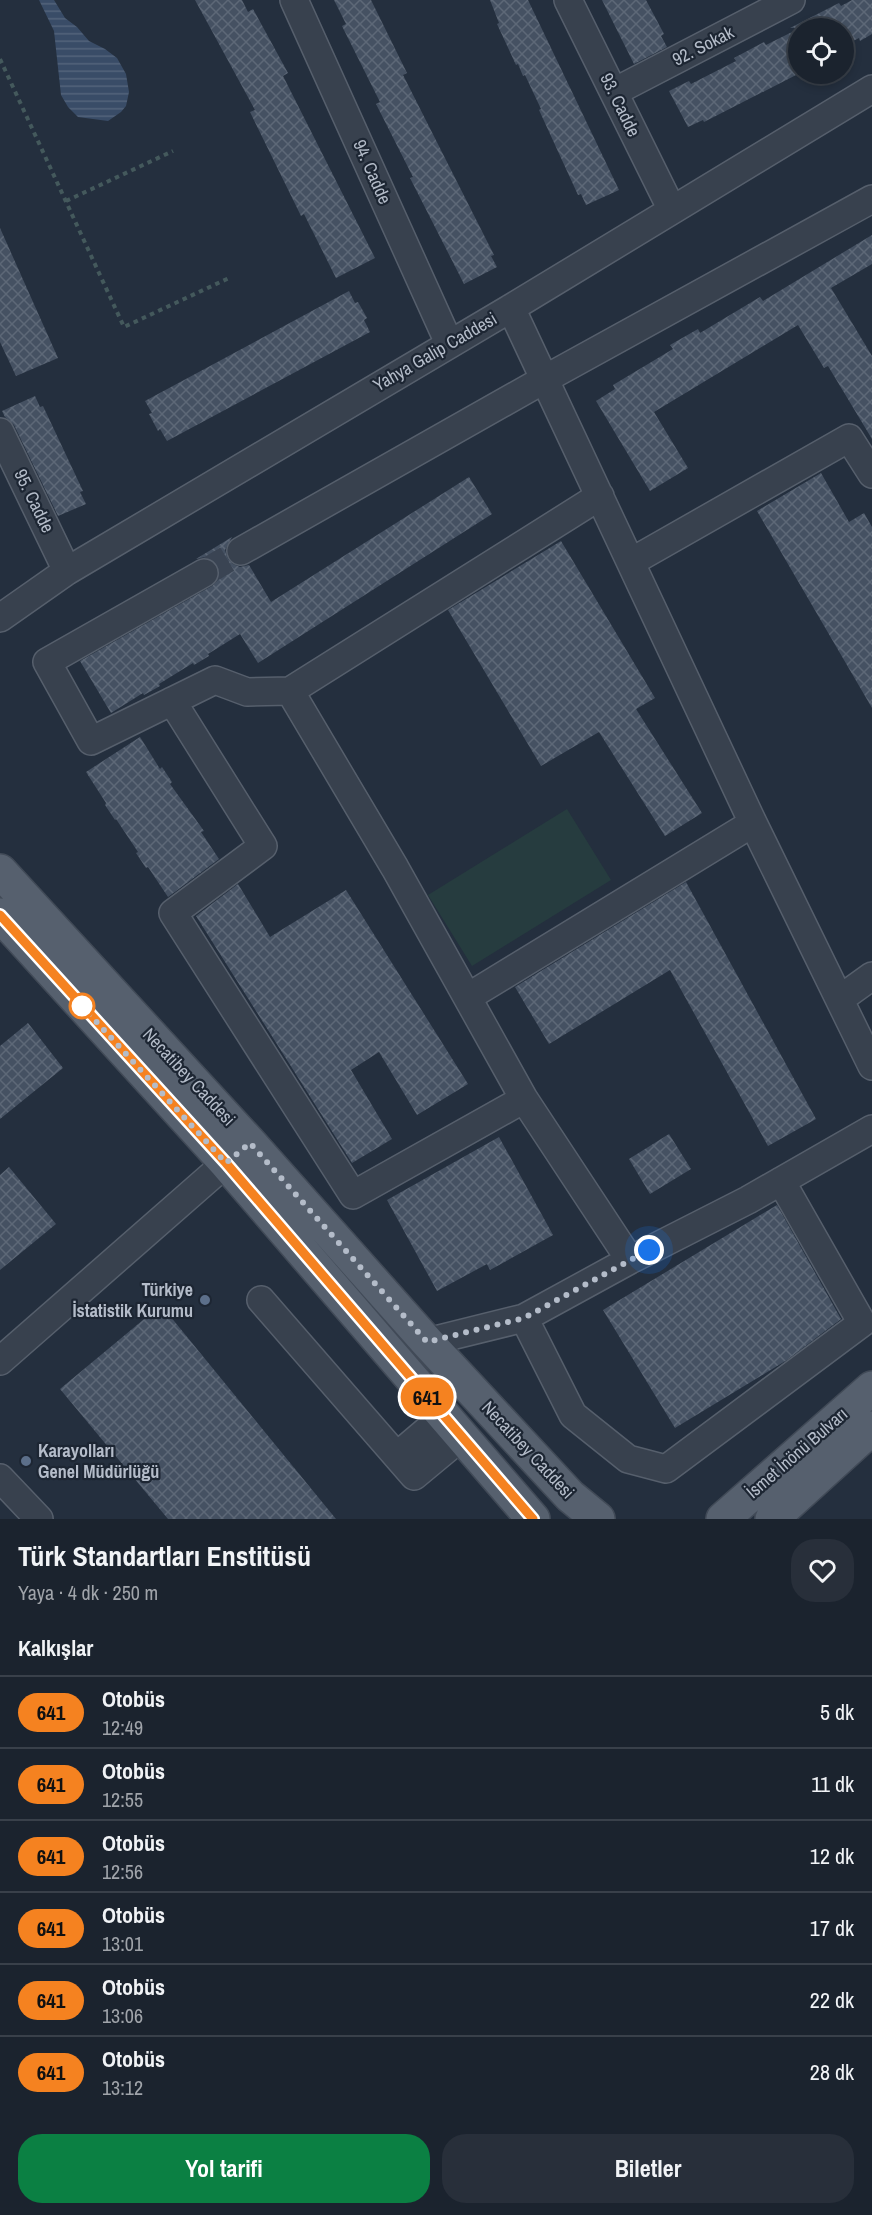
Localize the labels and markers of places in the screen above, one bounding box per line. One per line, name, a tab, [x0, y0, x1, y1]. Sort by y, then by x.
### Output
unlabelled marker	[69, 993, 95, 1019]
place label: Türkiye İstatistik Kurumu	[72, 1277, 193, 1323]
marker: Türkiye İstatistik Kurumu	[198, 1293, 212, 1307]
place label: Karayolları Genel Müdürlüğü	[38, 1438, 159, 1484]
marker: Karayolları Genel Müdürlüğü	[19, 1454, 33, 1468]

